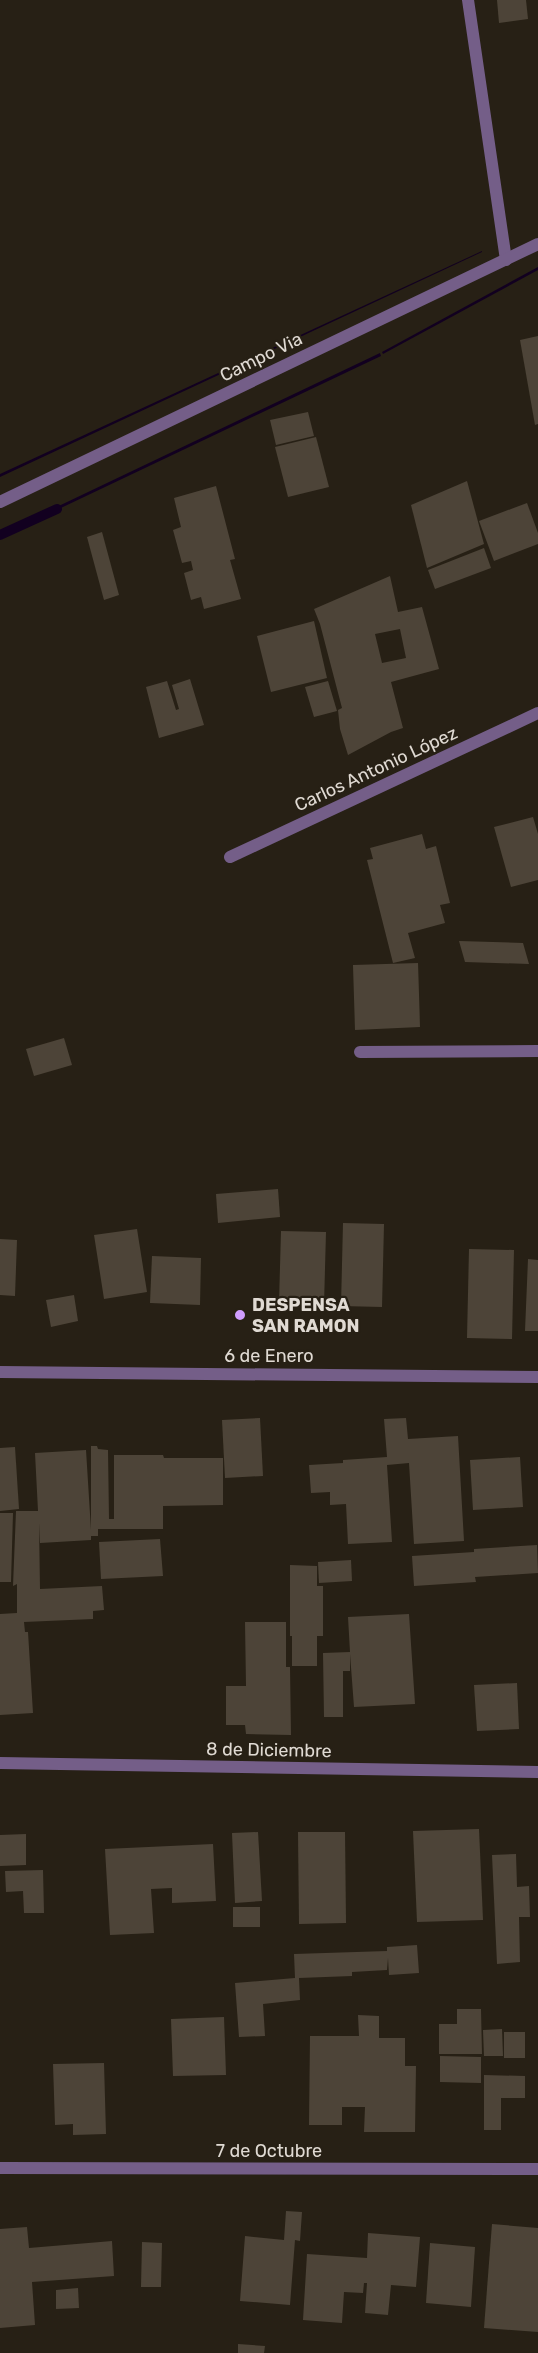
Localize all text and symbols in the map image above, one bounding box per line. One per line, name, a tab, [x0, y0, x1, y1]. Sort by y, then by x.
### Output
street label: Campo Via	[216, 328, 306, 386]
street label: Carlos Antonio López	[291, 722, 461, 816]
place label: DESPENSA SAN RAMON	[252, 1294, 359, 1337]
marker: DESPENSA SAN RAMON	[233, 1308, 247, 1322]
street label: 6 de Enero	[224, 1345, 314, 1367]
street label: 8 de Diciembre	[206, 1738, 332, 1762]
street label: 7 de Octubre	[216, 2140, 322, 2162]

